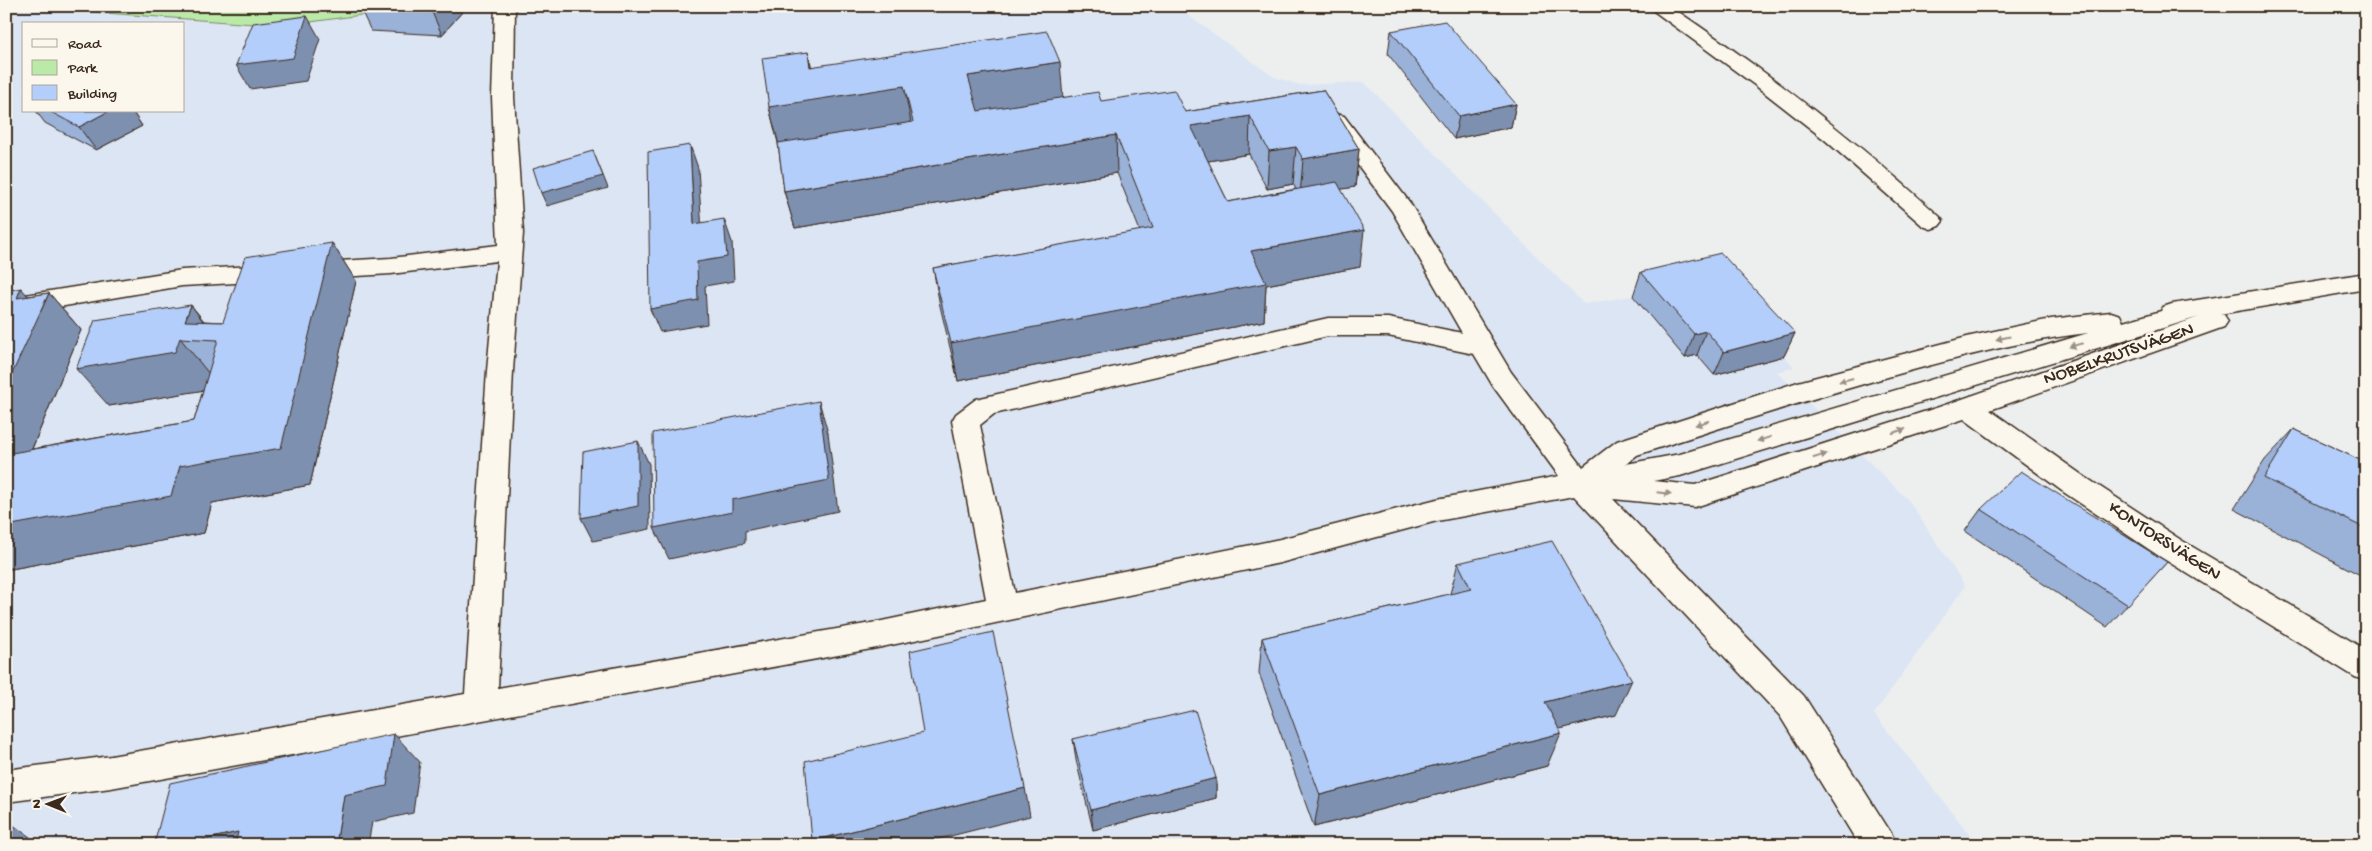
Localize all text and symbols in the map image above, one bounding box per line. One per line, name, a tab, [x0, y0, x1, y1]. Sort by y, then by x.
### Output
legend	[22, 22, 185, 112]
text: Road	[68, 36, 102, 54]
text: Park	[67, 60, 98, 78]
text: Building	[67, 86, 117, 104]
street label: NOBELKRUTSVÄGEN	[2041, 318, 2197, 392]
one-way arrow	[1996, 334, 2011, 342]
one-way arrow	[2069, 341, 2084, 349]
one-way arrow	[1838, 376, 1853, 384]
one-way arrow	[1694, 420, 1709, 428]
one-way arrow	[1892, 427, 1907, 434]
one-way arrow	[1756, 436, 1771, 444]
one-way arrow	[1813, 452, 1828, 460]
one-way arrow	[1656, 489, 1672, 497]
street label: KONTORSVÄGEN	[2103, 497, 2225, 587]
north arrow	[22, 778, 72, 828]
text: N	[29, 799, 46, 809]

